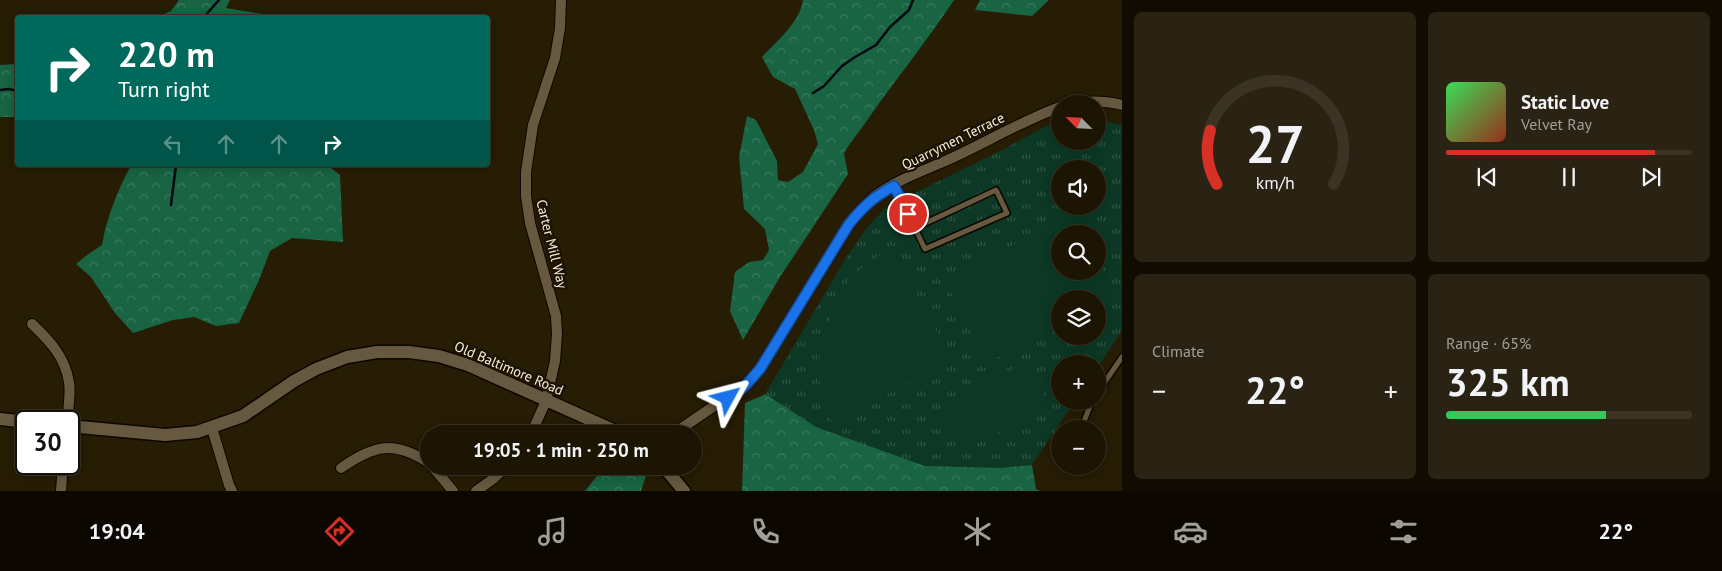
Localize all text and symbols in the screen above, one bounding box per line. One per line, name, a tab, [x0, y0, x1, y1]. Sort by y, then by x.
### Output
text: 220 m	[118, 31, 215, 77]
icon: right	[35, 35, 100, 100]
text: Turn right	[118, 75, 210, 103]
text: Static Love	[1521, 90, 1609, 114]
north arrow	[1051, 95, 1106, 150]
map controls	[1051, 95, 1106, 475]
street label: Quarrymen Terrace	[899, 108, 1007, 174]
text: 27	[1246, 110, 1304, 177]
text: Velvet Ray	[1521, 114, 1592, 134]
icon: left	[159, 130, 187, 158]
icon: ahead	[212, 130, 240, 158]
icon: ahead	[265, 130, 293, 158]
icon: right	[318, 130, 346, 158]
button: sound	[1051, 160, 1106, 215]
icon: previous	[1473, 163, 1501, 191]
icon: pause	[1555, 163, 1583, 191]
icon: next	[1637, 163, 1665, 191]
text: km/h	[1255, 171, 1295, 194]
pin	[887, 193, 929, 235]
street label: Carter Mill Way	[532, 198, 572, 291]
icon: arrive	[894, 200, 922, 228]
button: search	[1051, 225, 1106, 280]
button: layers	[1051, 290, 1106, 345]
text: Range · 65%	[1446, 333, 1531, 353]
street label: Old Baltimore Road	[452, 337, 566, 399]
text: Climate	[1152, 341, 1204, 361]
button: +	[1051, 355, 1106, 410]
text: 325 km	[1446, 357, 1570, 406]
text: 22°	[1245, 365, 1305, 414]
position arrow	[701, 371, 753, 423]
text: −	[1152, 372, 1166, 409]
text: +	[1384, 372, 1398, 409]
speed limit sign: 30	[15, 410, 80, 475]
button: −	[1051, 420, 1106, 475]
text: 19:05 · 1 min · 250 m	[473, 438, 649, 462]
icon: directions	[322, 514, 357, 549]
icon: music	[535, 514, 570, 549]
icon: phone	[748, 514, 783, 549]
icon: climate	[960, 514, 995, 549]
icon: car	[1173, 514, 1208, 549]
icon: filters	[1386, 514, 1421, 549]
text: 19:04	[89, 517, 145, 545]
text: 22°	[1598, 517, 1633, 545]

